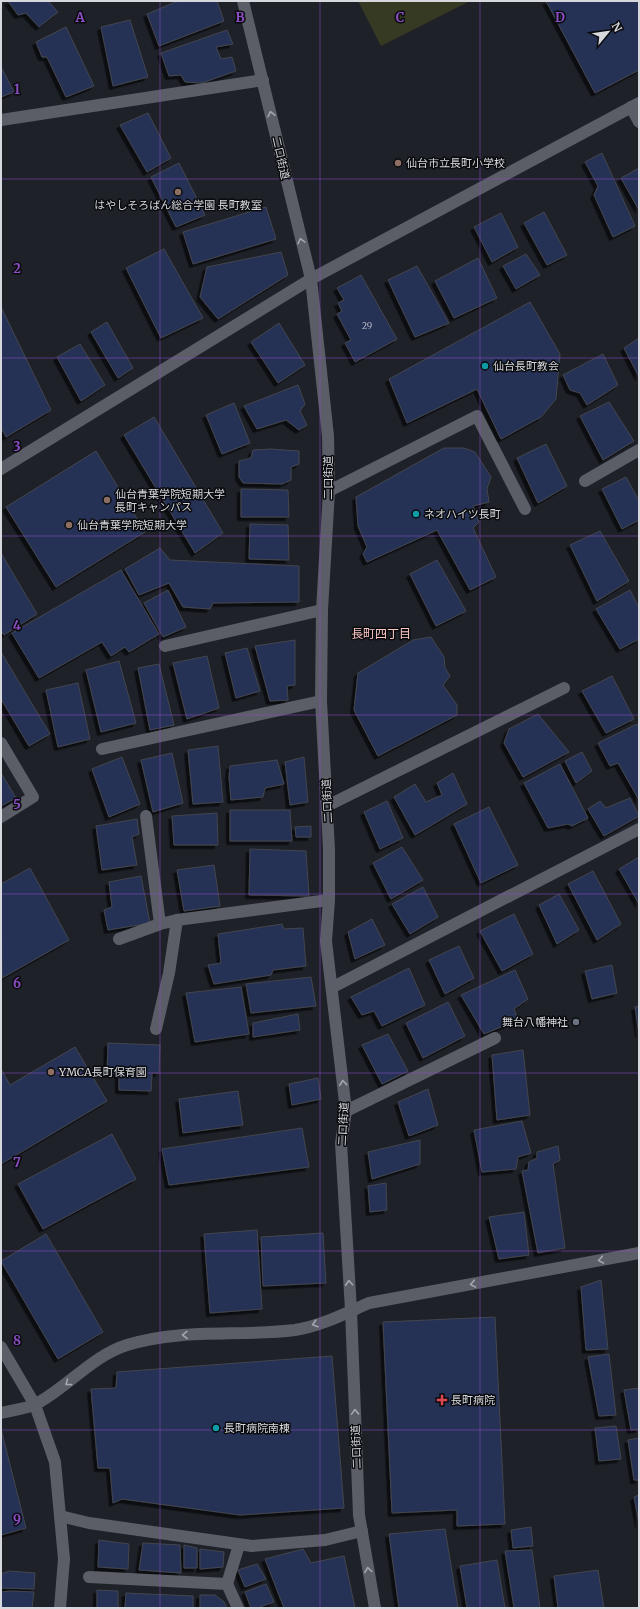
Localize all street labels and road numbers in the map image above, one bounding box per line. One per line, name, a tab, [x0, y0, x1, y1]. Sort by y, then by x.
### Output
street label: 二口街道	[269, 135, 293, 181]
street label: 二口街道	[321, 456, 335, 500]
street label: 二口街道	[319, 779, 335, 823]
street label: 二口街道	[335, 1102, 351, 1146]
street label: 二口街道	[348, 1425, 364, 1469]

